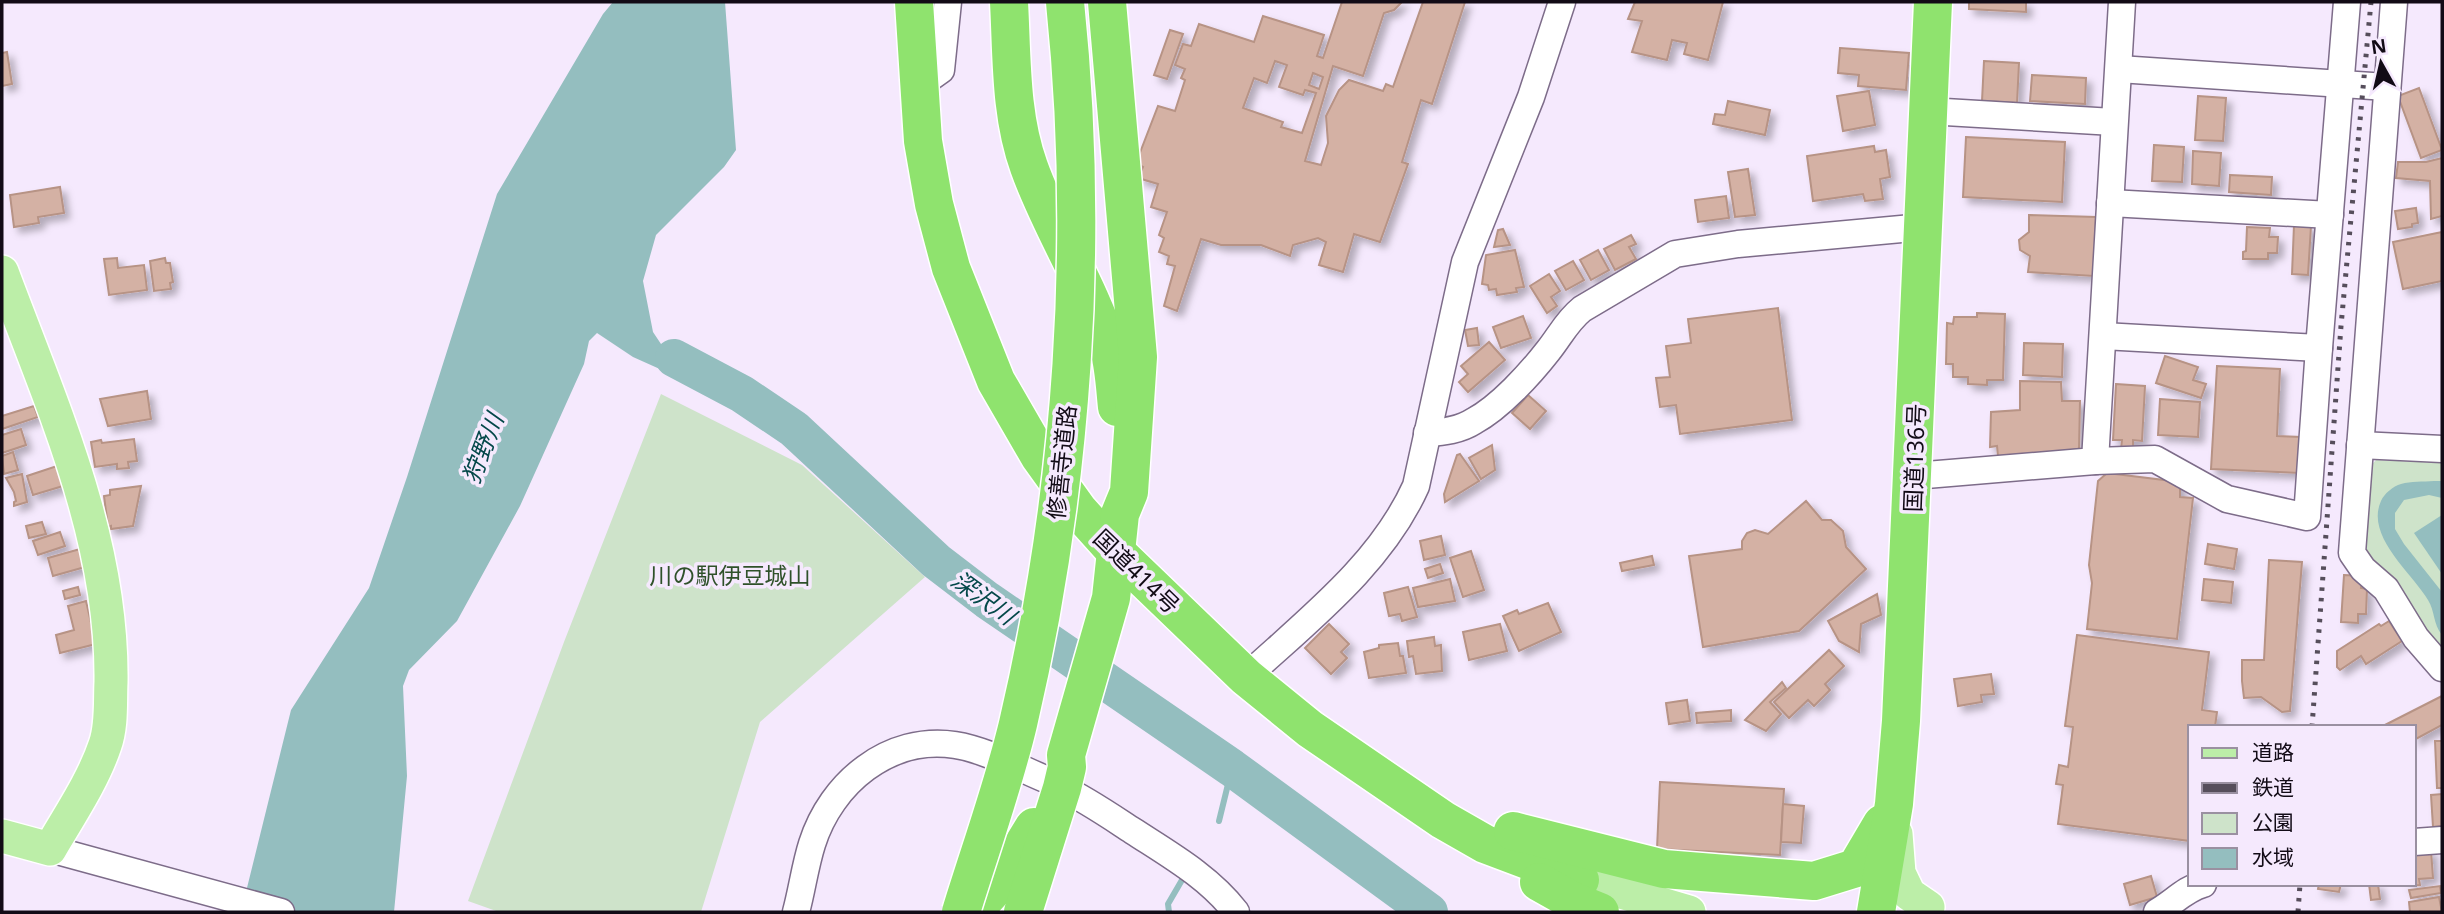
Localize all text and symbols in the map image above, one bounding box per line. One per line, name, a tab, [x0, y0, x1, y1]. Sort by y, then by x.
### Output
north arrow	[2346, 28, 2416, 98]
text: N	[2369, 32, 2388, 60]
street label: 修善寺道路	[1039, 403, 1083, 521]
street label: 国道136号	[1896, 403, 1932, 513]
water label: 狩野川	[454, 406, 511, 488]
street label: 国道414号	[1087, 522, 1187, 620]
park label: 川の駅伊豆城山	[650, 559, 811, 591]
water label: 深沢川	[945, 562, 1025, 633]
legend	[2188, 725, 2416, 886]
text: 道路	[2252, 738, 2294, 766]
text: 鉄道	[2252, 773, 2294, 801]
text: 公園	[2252, 808, 2294, 836]
text: 水域	[2252, 843, 2294, 871]

